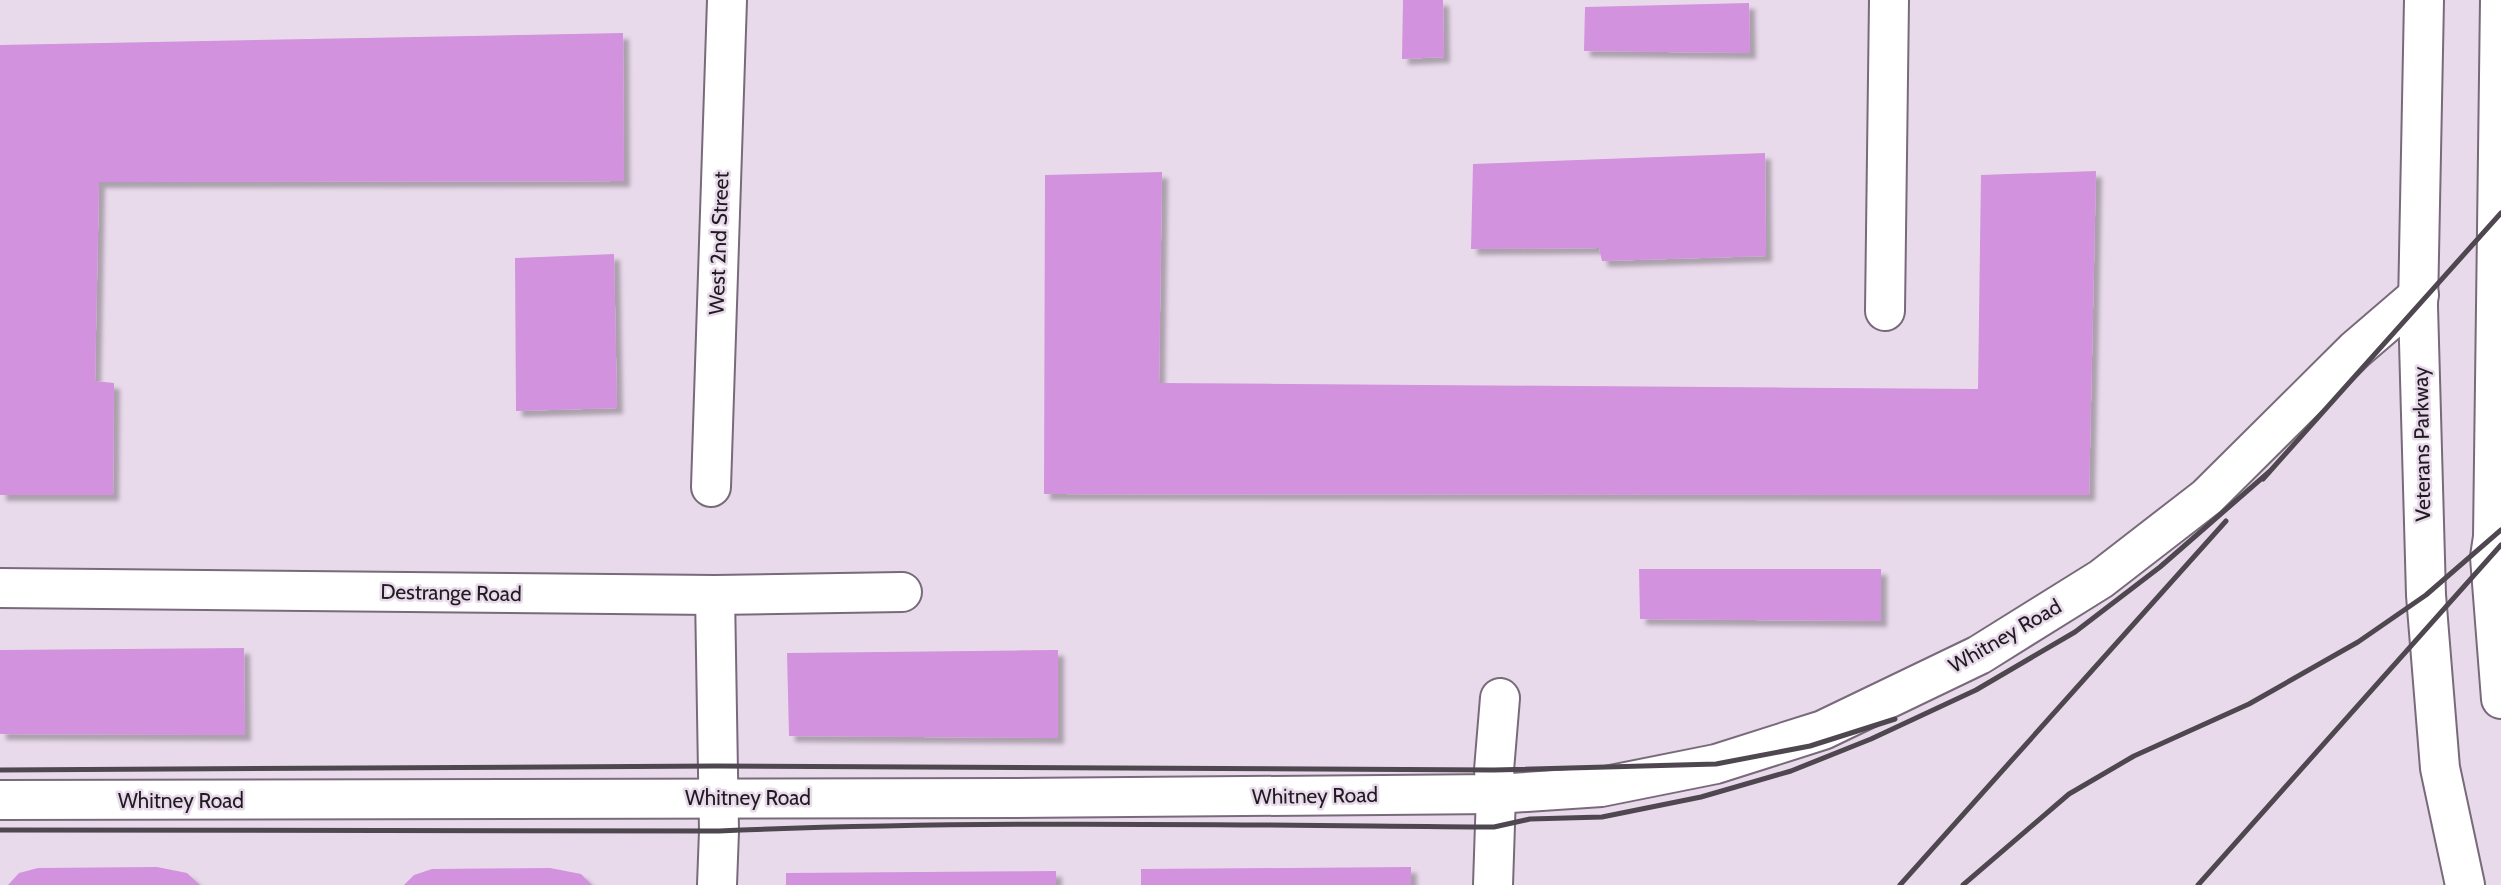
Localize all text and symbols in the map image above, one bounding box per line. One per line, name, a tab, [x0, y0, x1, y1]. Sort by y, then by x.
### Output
street label: West 2nd Street	[704, 171, 733, 315]
street label: Veterans Parkway	[2408, 366, 2435, 522]
street label: Destrange Road	[380, 579, 522, 606]
street label: Whitney Road	[1944, 593, 2066, 678]
street label: Whitney Road	[1252, 782, 1378, 809]
street label: Whitney Road	[685, 785, 811, 810]
street label: Whitney Road	[118, 788, 244, 813]

